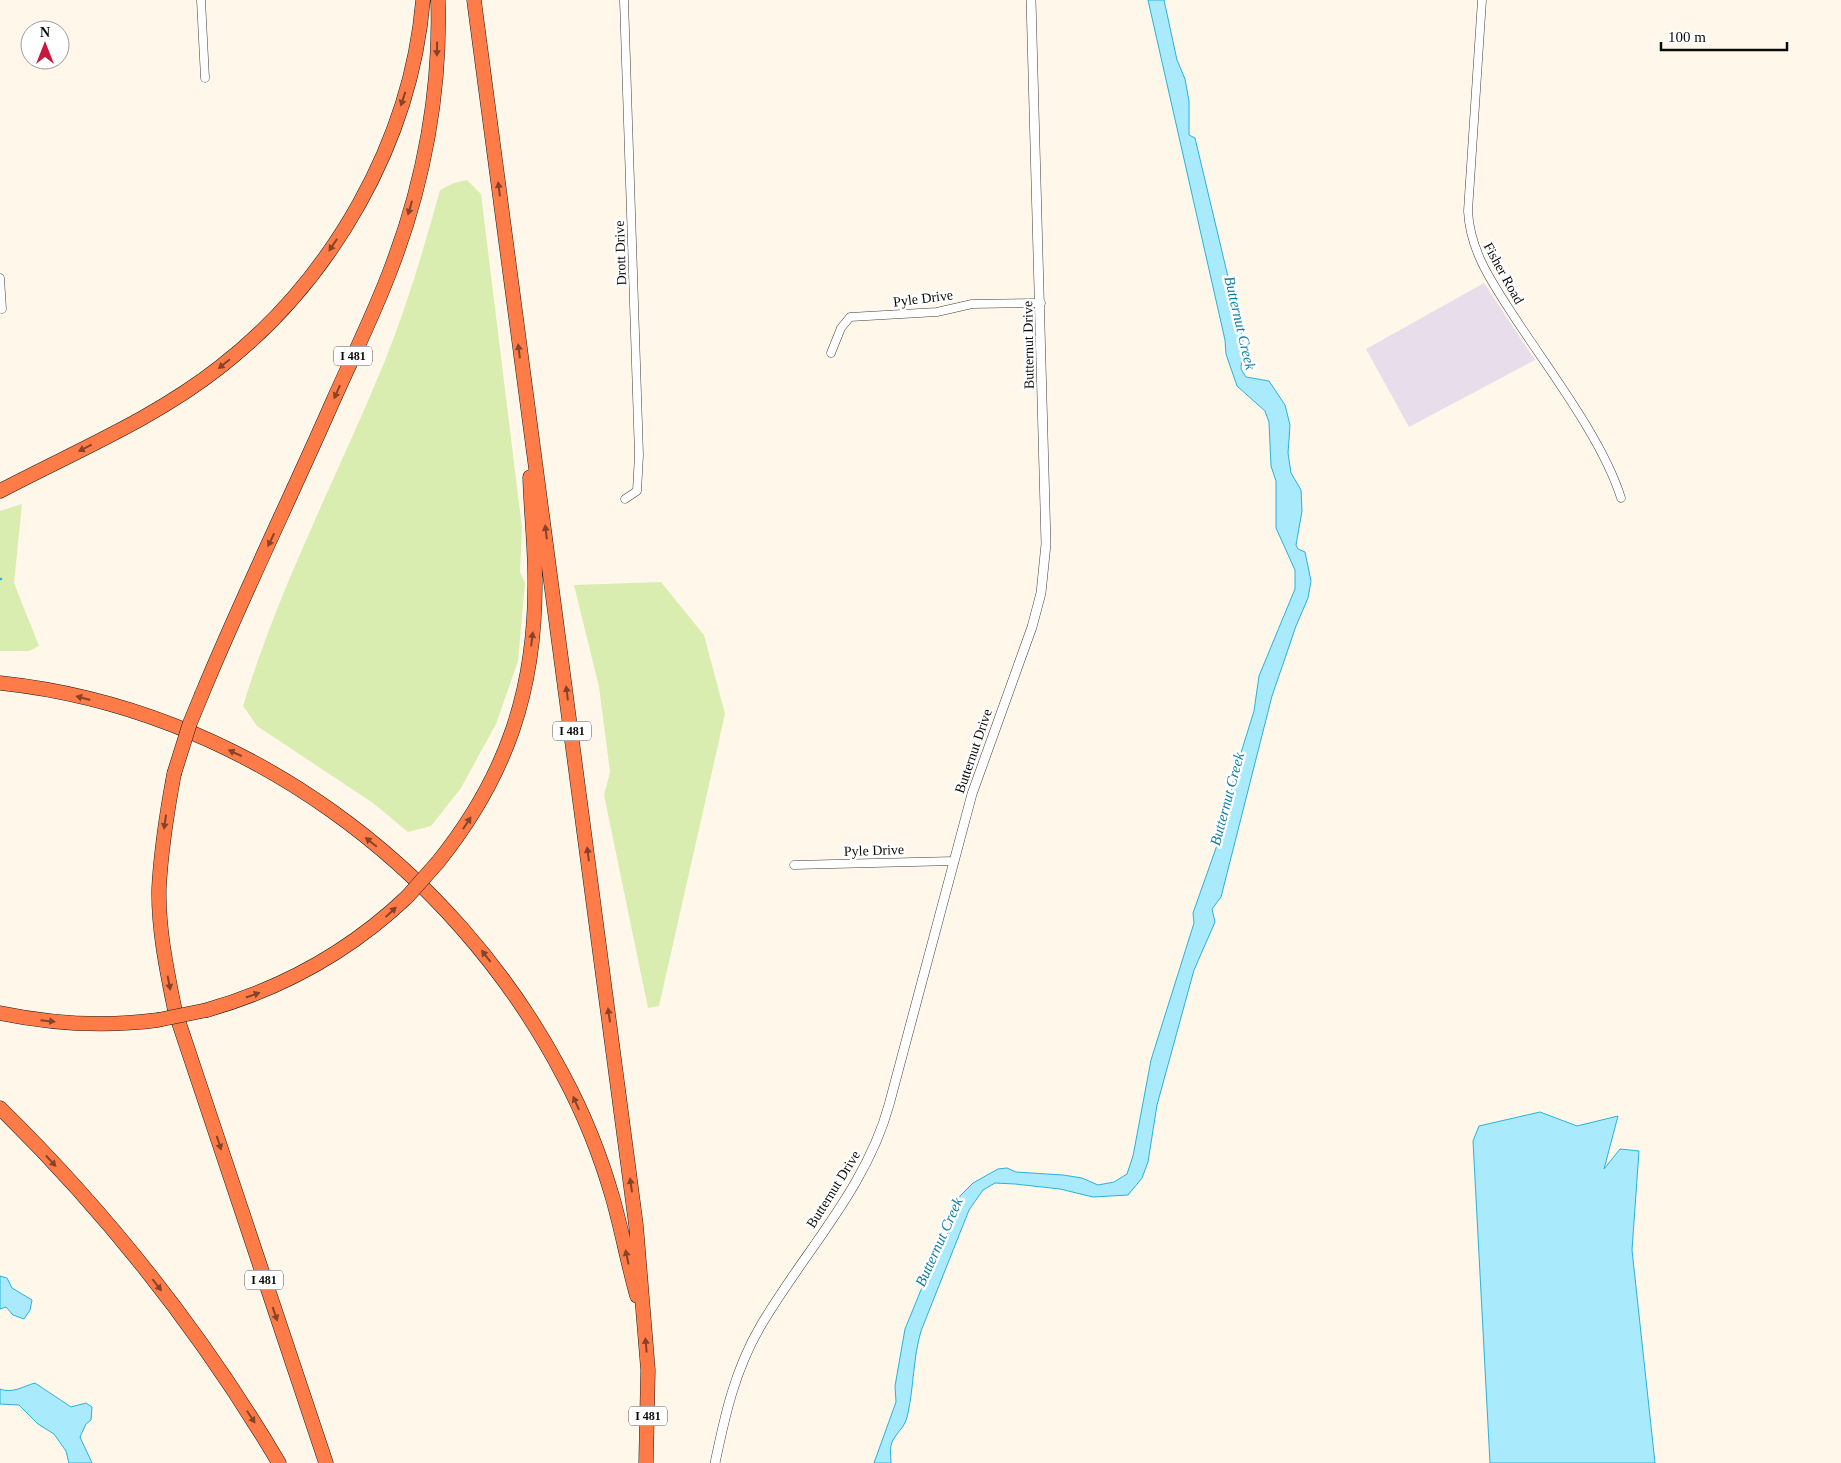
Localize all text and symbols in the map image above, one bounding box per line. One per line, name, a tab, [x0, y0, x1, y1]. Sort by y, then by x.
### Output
north arrow	[20, 20, 70, 70]
scale bar	[1661, 20, 1787, 52]
text: N	[40, 25, 50, 40]
text: 100 m	[1668, 29, 1706, 45]
one-way arrow	[433, 41, 441, 57]
one-way arrow	[399, 92, 407, 107]
one-way arrow	[495, 181, 503, 197]
one-way arrow	[406, 201, 414, 216]
street label: Drott Drive	[612, 220, 629, 286]
one-way arrow	[328, 238, 338, 251]
street label: Fisher Road	[1481, 240, 1527, 307]
water label: Butternut Creek	[1221, 275, 1259, 372]
street label: Pyle Drive	[892, 287, 954, 310]
street label: Butternut Drive	[1020, 301, 1037, 389]
one-way arrow	[515, 342, 523, 358]
road number: I 481	[334, 346, 372, 366]
one-way arrow	[217, 358, 230, 369]
one-way arrow	[333, 385, 341, 399]
one-way arrow	[77, 444, 92, 452]
one-way arrow	[541, 523, 549, 539]
one-way arrow	[266, 533, 274, 547]
one-way arrow	[528, 631, 536, 647]
one-way arrow	[563, 684, 571, 700]
one-way arrow	[75, 694, 90, 702]
street label: Butternut Drive	[952, 707, 995, 795]
road number: I 481	[553, 721, 591, 740]
one-way arrow	[228, 749, 242, 757]
water label: Butternut Creek	[1207, 750, 1247, 847]
one-way arrow	[161, 814, 169, 830]
one-way arrow	[462, 817, 472, 830]
one-way arrow	[365, 837, 377, 848]
street label: Pyle Drive	[844, 842, 904, 859]
one-way arrow	[584, 846, 592, 862]
one-way arrow	[385, 906, 397, 918]
one-way arrow	[481, 949, 491, 963]
one-way arrow	[166, 975, 174, 991]
one-way arrow	[246, 991, 261, 998]
one-way arrow	[605, 1007, 613, 1023]
one-way arrow	[40, 1017, 56, 1025]
one-way arrow	[572, 1096, 580, 1110]
one-way arrow	[215, 1136, 223, 1151]
street label: Butternut Drive	[804, 1148, 863, 1231]
one-way arrow	[45, 1155, 57, 1167]
one-way arrow	[626, 1177, 634, 1193]
water label: Butternut Creek	[912, 1195, 966, 1289]
one-way arrow	[623, 1248, 631, 1264]
road number: I 481	[245, 1270, 283, 1290]
one-way arrow	[152, 1278, 163, 1291]
one-way arrow	[271, 1307, 279, 1322]
one-way arrow	[642, 1337, 650, 1353]
road number: I 481	[629, 1406, 667, 1425]
one-way arrow	[246, 1410, 256, 1424]

